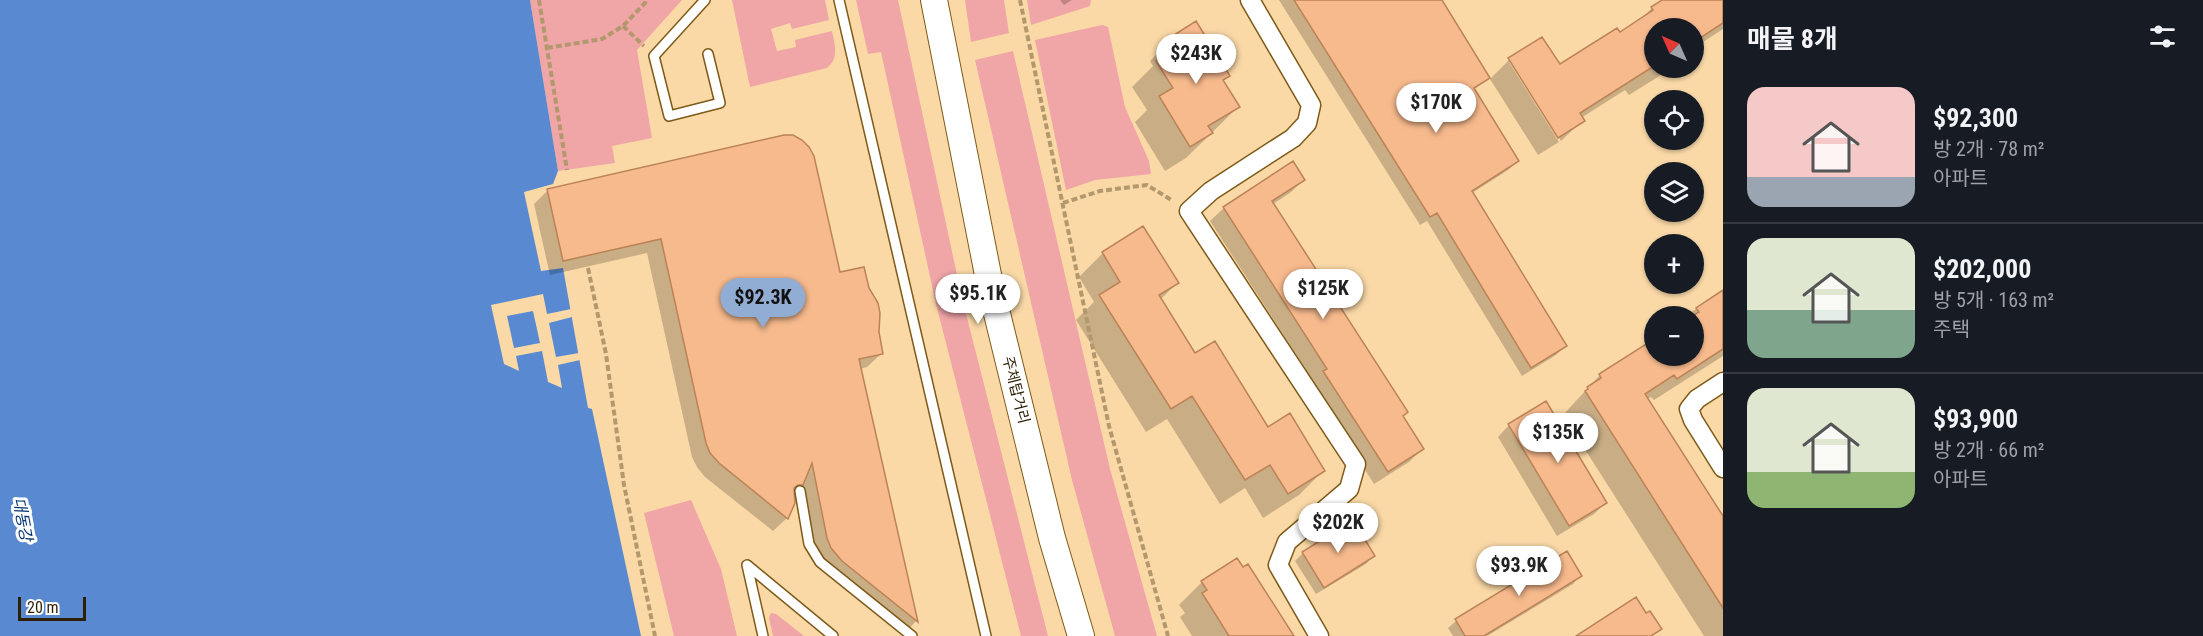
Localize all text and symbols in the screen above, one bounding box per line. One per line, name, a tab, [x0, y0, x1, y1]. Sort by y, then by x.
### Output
north arrow	[1644, 18, 1704, 78]
map controls	[1644, 18, 1704, 366]
icon: filters	[2146, 20, 2179, 53]
text: 매물 8개	[1747, 24, 1838, 54]
pin: $243K	[1154, 34, 1238, 85]
text: $243K	[1170, 41, 1222, 65]
pin: $170K	[1394, 83, 1478, 134]
text: $170K	[1410, 90, 1462, 114]
button: locate	[1644, 90, 1704, 150]
text: $92,300	[1933, 103, 2018, 133]
icon: home	[1795, 111, 1867, 183]
text: 방 2개 · 78 m²	[1933, 137, 2044, 161]
button: layers	[1644, 162, 1704, 222]
text: 아파트	[1933, 166, 1988, 190]
button: +	[1644, 234, 1704, 294]
text: $202,000	[1933, 254, 2031, 284]
icon: home	[1795, 262, 1867, 334]
pin: $125K	[1281, 269, 1365, 320]
pin: $95.1K	[929, 274, 1027, 325]
text: $125K	[1297, 276, 1349, 300]
pin: $92.3K	[714, 278, 812, 329]
text: $95.1K	[949, 281, 1007, 305]
text: $92.3K	[734, 285, 792, 309]
text: 방 5개 · 163 m²	[1933, 288, 2054, 312]
button: −	[1644, 306, 1704, 366]
text: 주택	[1933, 317, 1970, 341]
street label: 주체탑거리	[999, 354, 1033, 426]
text: $93,900	[1933, 404, 2018, 434]
icon: home	[1795, 412, 1867, 484]
pin: $135K	[1516, 413, 1600, 464]
text: $135K	[1532, 420, 1584, 444]
text: 방 2개 · 66 m²	[1933, 438, 2044, 462]
text: 아파트	[1933, 467, 1988, 491]
water label: 대동강	[9, 496, 36, 545]
pin: $202K	[1296, 503, 1380, 554]
text: $202K	[1312, 510, 1364, 534]
pin: $93.9K	[1470, 546, 1568, 597]
text: $93.9K	[1490, 553, 1548, 577]
scale bar	[18, 594, 86, 622]
text: 20 m	[27, 598, 59, 617]

